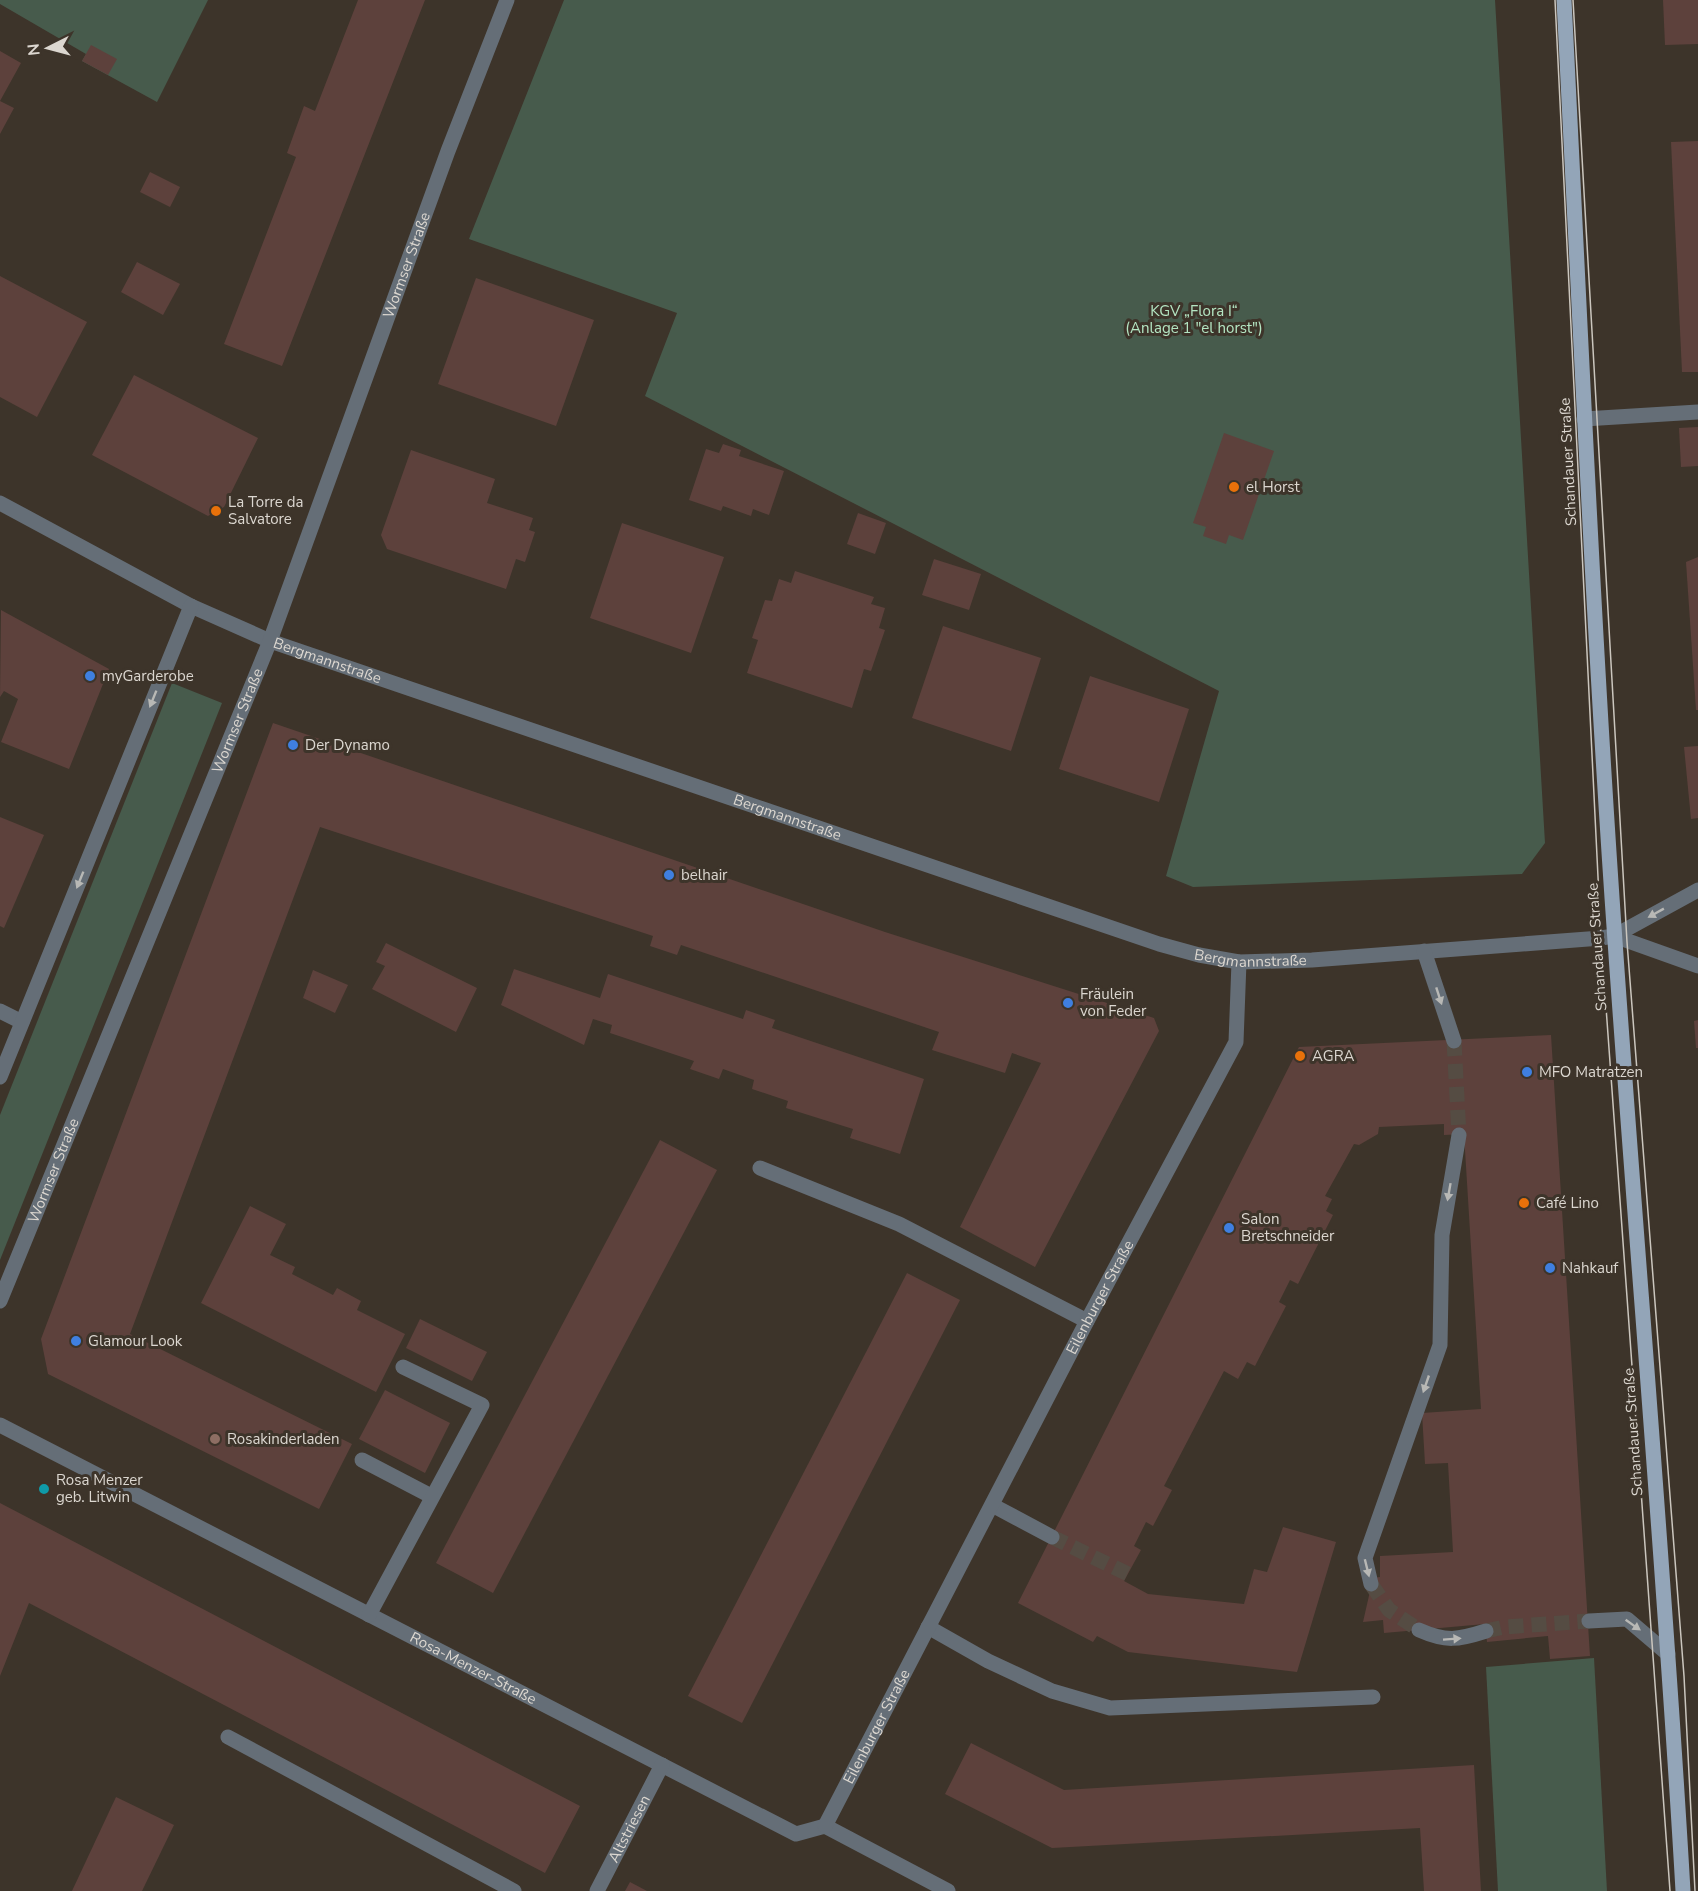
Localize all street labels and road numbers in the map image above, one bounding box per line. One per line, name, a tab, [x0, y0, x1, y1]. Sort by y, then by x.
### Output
street label: Wormser Straße	[378, 209, 435, 321]
street label: Schandauer Straße	[1555, 397, 1581, 527]
street label: Bergmannstraße	[271, 633, 384, 688]
street label: Wormser Straße	[207, 665, 268, 776]
street label: Bergmannstraße	[731, 790, 844, 845]
street label: Schandauer Straße	[1583, 882, 1611, 1012]
street label: Bergmannstraße	[1193, 944, 1307, 972]
street label: Wormser Straße	[23, 1115, 84, 1226]
street label: Eilenburger Straße	[1061, 1237, 1138, 1358]
street label: Schandauer Straße	[1619, 1367, 1647, 1497]
street label: Rosa-Menzer-Straße	[406, 1627, 540, 1709]
street label: Eilenburger Straße	[839, 1666, 915, 1787]
street label: Altstriesen	[603, 1792, 655, 1866]

